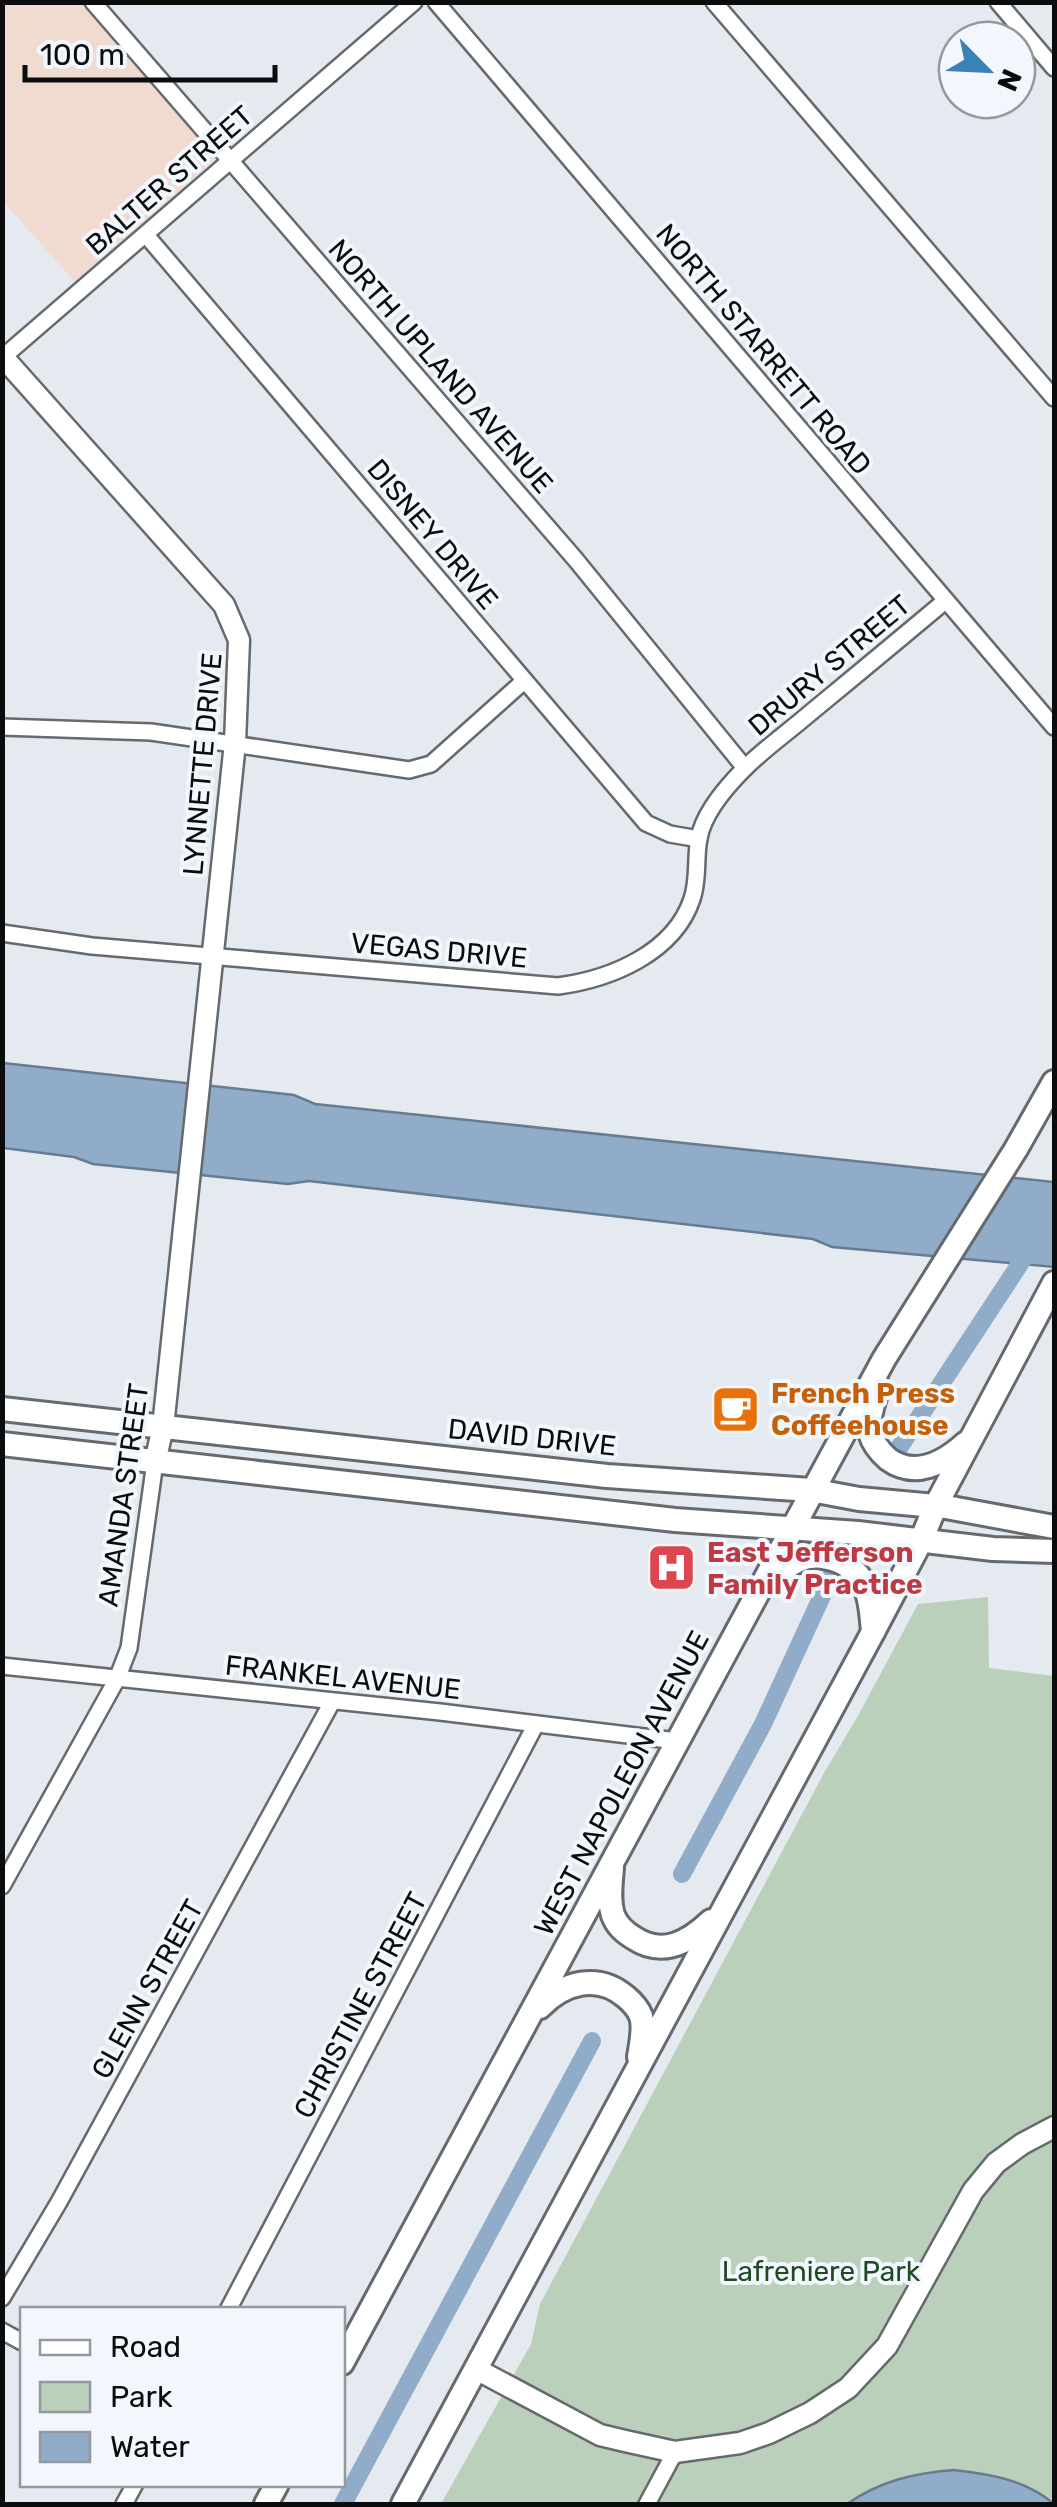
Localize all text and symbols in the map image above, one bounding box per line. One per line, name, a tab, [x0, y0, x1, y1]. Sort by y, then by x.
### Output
scale bar	[25, 20, 275, 82]
north arrow	[937, 20, 1037, 120]
text: 100 m	[40, 37, 125, 73]
text: N	[990, 64, 1029, 96]
street label: BALTER STREET	[79, 99, 259, 262]
street label: NORTH STARRETT ROAD	[649, 217, 878, 481]
street label: NORTH UPLAND AVENUE	[321, 233, 560, 500]
street label: DISNEY DRIVE	[360, 453, 505, 616]
street label: DRURY STREET	[742, 588, 917, 743]
street label: LYNNETTE DRIVE	[176, 651, 229, 877]
street label: VEGAS DRIVE	[349, 926, 529, 975]
place label: French Press Coffeehouse	[771, 1377, 955, 1442]
street label: AMANDA STREET	[92, 1381, 155, 1609]
cafe icon: French Press Coffeehouse	[710, 1383, 762, 1435]
street label: DAVID DRIVE	[446, 1412, 618, 1463]
place label: East Jefferson Family Practice	[707, 1536, 923, 1601]
hospital icon: East Jefferson Family Practice	[646, 1542, 698, 1594]
street label: WEST NAPOLEON AVENUE	[527, 1625, 716, 1941]
street label: FRANKEL AVENUE	[224, 1649, 462, 1706]
street label: CHRISTINE STREET	[287, 1887, 434, 2124]
street label: GLENN STREET	[85, 1894, 210, 2084]
park label: Lafreniere Park	[722, 2255, 921, 2288]
legend	[20, 2307, 345, 2487]
text: Road	[110, 2329, 181, 2365]
text: Park	[110, 2379, 173, 2415]
text: Water	[110, 2429, 190, 2465]

